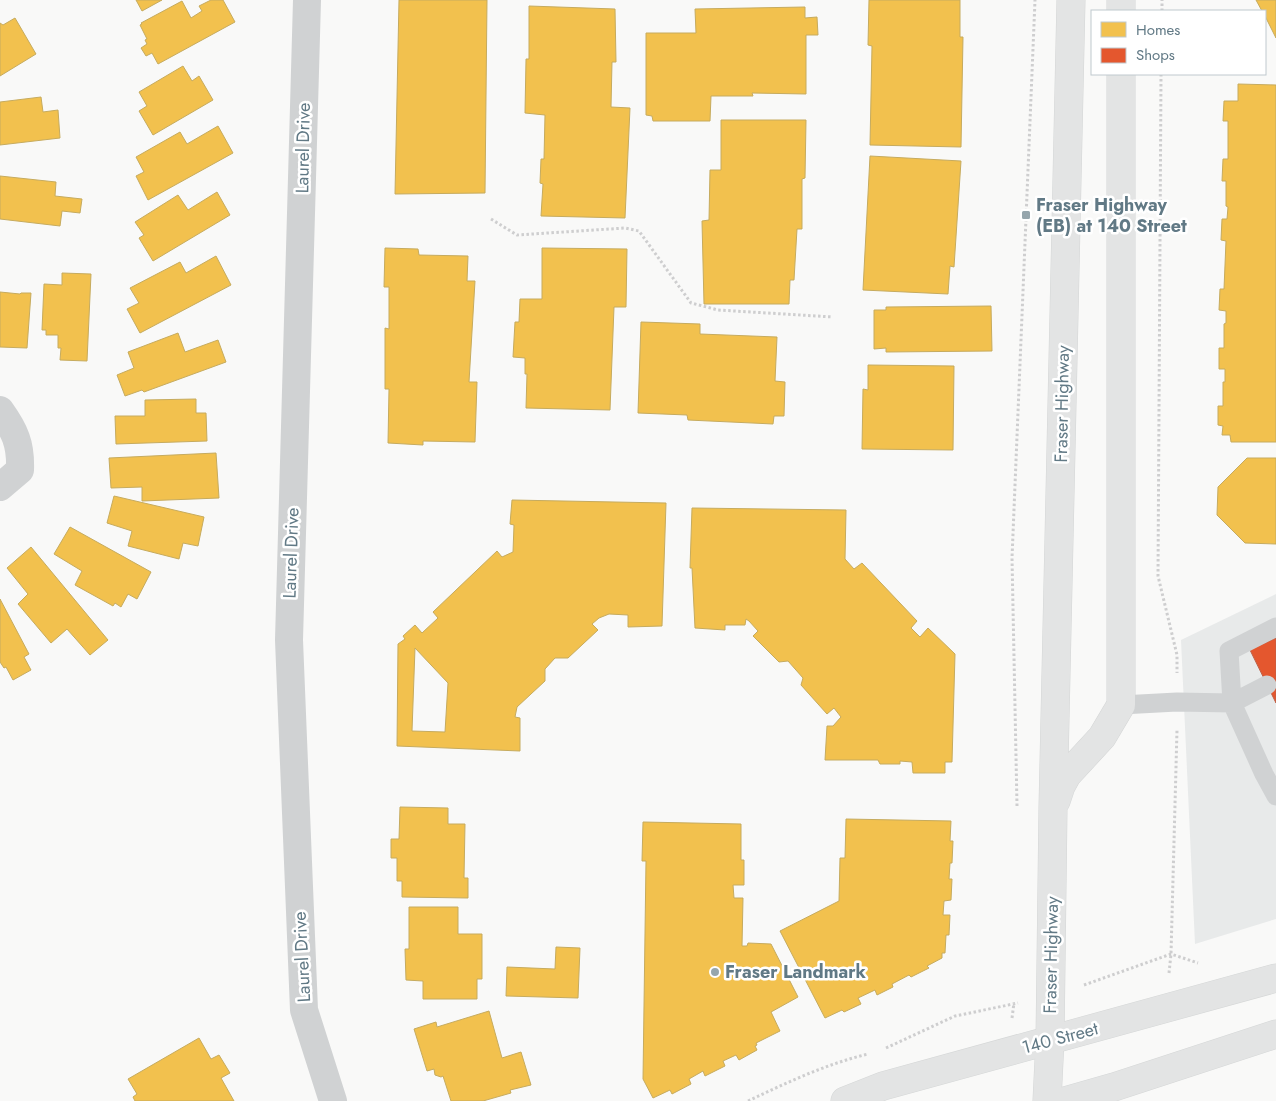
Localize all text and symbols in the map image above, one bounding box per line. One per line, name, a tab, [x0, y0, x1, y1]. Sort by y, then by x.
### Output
legend	[1091, 10, 1266, 75]
text: Homes	[1136, 19, 1180, 41]
text: Shops	[1136, 44, 1175, 66]
street label: Laurel Drive	[289, 102, 317, 194]
place label: Fraser Highway (EB) at 140 Street	[1036, 192, 1187, 239]
marker: Fraser Highway (EB) at 140 Street	[1020, 209, 1032, 221]
street label: Fraser Highway	[1048, 345, 1076, 463]
street label: Laurel Drive	[276, 507, 306, 599]
street label: Fraser Highway	[1037, 896, 1065, 1014]
street label: Laurel Drive	[287, 911, 317, 1003]
place label: Fraser Landmark	[725, 959, 867, 985]
marker: Fraser Landmark	[709, 966, 721, 978]
street label: 140 Street	[1019, 1015, 1102, 1061]

